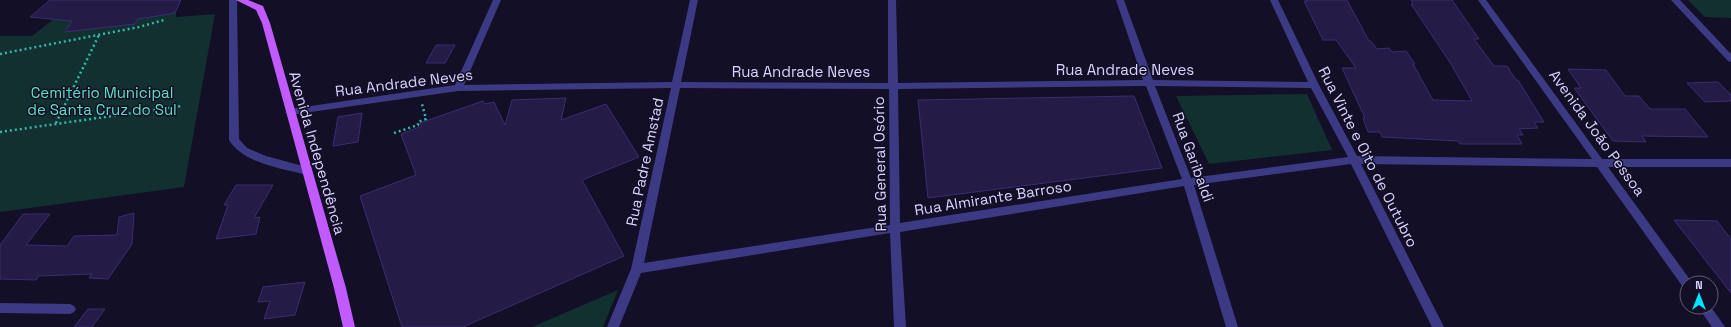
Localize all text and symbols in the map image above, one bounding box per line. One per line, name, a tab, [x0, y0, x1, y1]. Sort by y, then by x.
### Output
street label: Rua Andrade Neves	[1056, 60, 1194, 79]
street label: Rua Andrade Neves	[732, 62, 870, 81]
street label: Rua Vinte e Oito de Outubro	[1314, 63, 1422, 250]
street label: Rua Andrade Neves	[334, 65, 474, 100]
street label: Avenida João Pessoa	[1545, 66, 1650, 200]
street label: Avenida Independência	[285, 69, 350, 237]
park label: Cemitério Municipal de Santa Cruz do Sul	[27, 83, 177, 119]
street label: Rua Padre Amstad	[622, 96, 667, 228]
street label: Rua General Osório	[869, 96, 890, 232]
street label: Rua Garibaldi	[1168, 109, 1219, 204]
street label: Rua Almirante Barroso	[913, 176, 1073, 219]
north arrow	[1679, 275, 1719, 315]
text: N	[1695, 278, 1703, 292]

